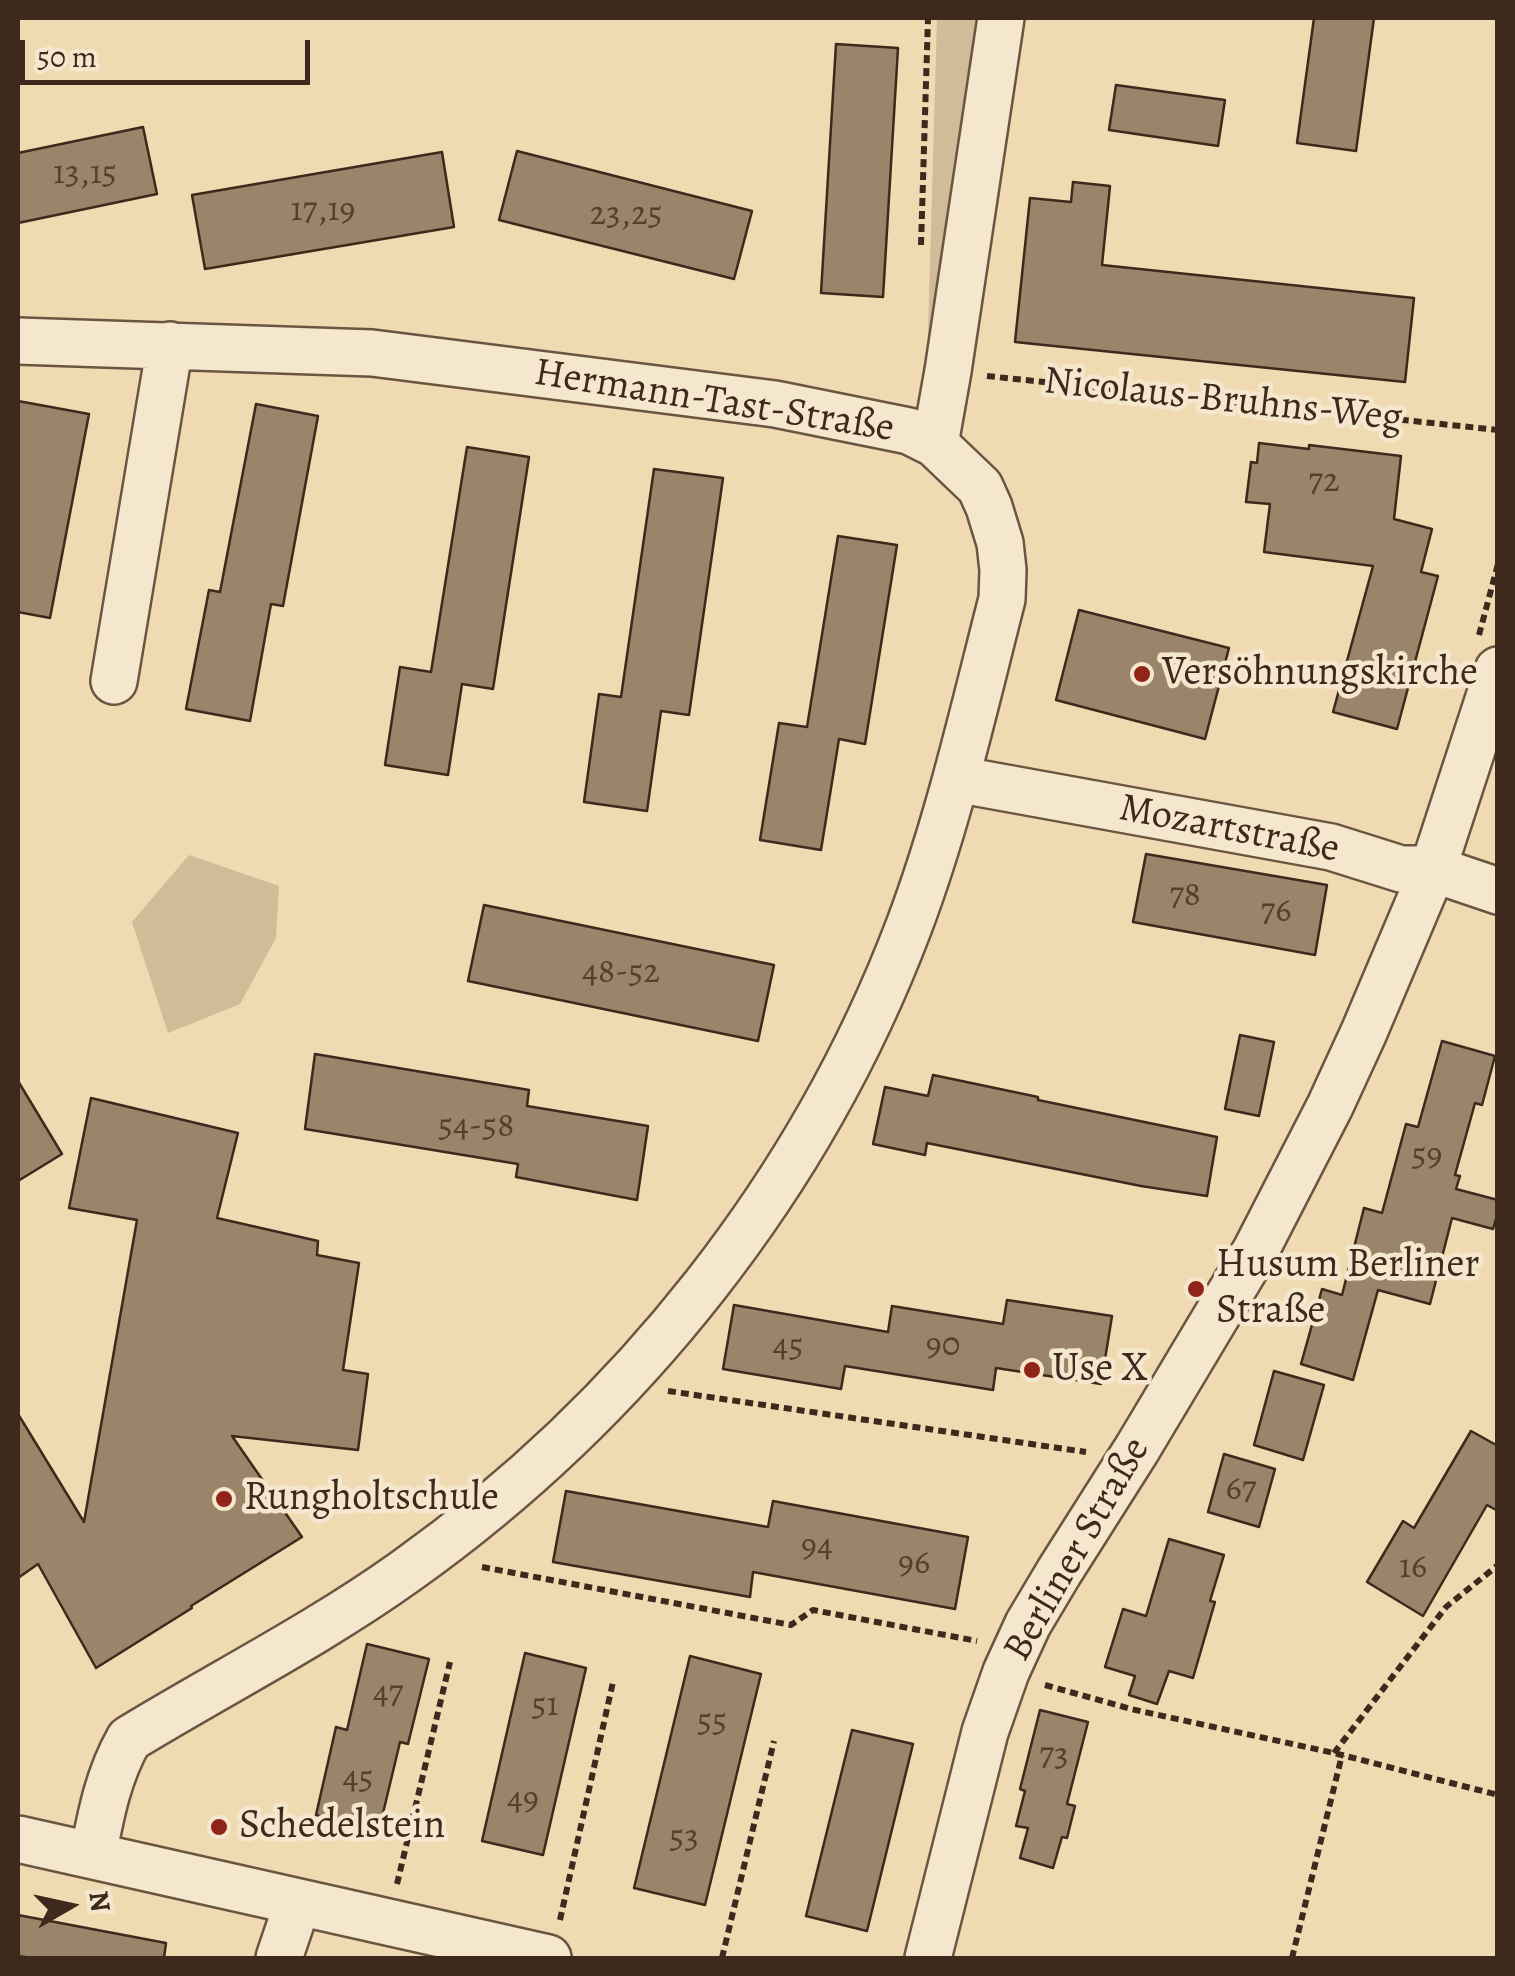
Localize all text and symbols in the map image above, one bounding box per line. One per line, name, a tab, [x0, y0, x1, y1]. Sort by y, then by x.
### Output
scale bar	[25, 20, 315, 82]
text: 50 m	[37, 37, 97, 77]
house number: 13,15	[53, 153, 117, 195]
house number: 17,19	[291, 190, 355, 232]
house number: 23,25	[589, 194, 663, 236]
street label: Hermann-Tast-Straße	[531, 350, 897, 454]
street label: Nicolaus-Bruhns-Weg	[1042, 358, 1404, 444]
house number: 72	[1308, 461, 1340, 503]
place label: Versöhnungskirche	[1162, 650, 1478, 698]
marker: Versöhnungskirche	[1131, 663, 1153, 685]
street label: Mozartstraße	[1115, 785, 1343, 875]
house number: 78	[1169, 875, 1201, 917]
house number: 76	[1261, 891, 1291, 933]
house number: 48-52	[582, 952, 660, 994]
house number: 54-58	[438, 1106, 514, 1148]
house number: 59	[1412, 1135, 1442, 1177]
place label: Husum Berliner Straße	[1216, 1242, 1480, 1336]
marker: Husum Berliner Straße	[1185, 1278, 1207, 1300]
house number: 90	[926, 1325, 960, 1367]
house number: 45	[773, 1326, 803, 1368]
place label: Use X	[1052, 1346, 1147, 1394]
marker: Use X	[1021, 1359, 1043, 1381]
street label: Berliner Straße	[995, 1430, 1161, 1670]
house number: 67	[1226, 1469, 1256, 1511]
place label: Rungholtschule	[244, 1475, 499, 1523]
marker: Rungholtschule	[213, 1488, 235, 1510]
house number: 94	[801, 1526, 833, 1568]
house number: 96	[898, 1543, 930, 1585]
house number: 16	[1399, 1547, 1427, 1589]
house number: 47	[373, 1673, 403, 1715]
house number: 51	[531, 1685, 559, 1727]
house number: 55	[697, 1701, 727, 1743]
house number: 73	[1039, 1735, 1069, 1777]
house number: 45	[343, 1758, 373, 1800]
house number: 49	[507, 1779, 539, 1821]
place label: Schedelstein	[239, 1803, 445, 1851]
marker: Schedelstein	[208, 1816, 230, 1838]
house number: 53	[669, 1817, 699, 1859]
north arrow	[20, 1856, 120, 1956]
text: N	[79, 1888, 120, 1914]

